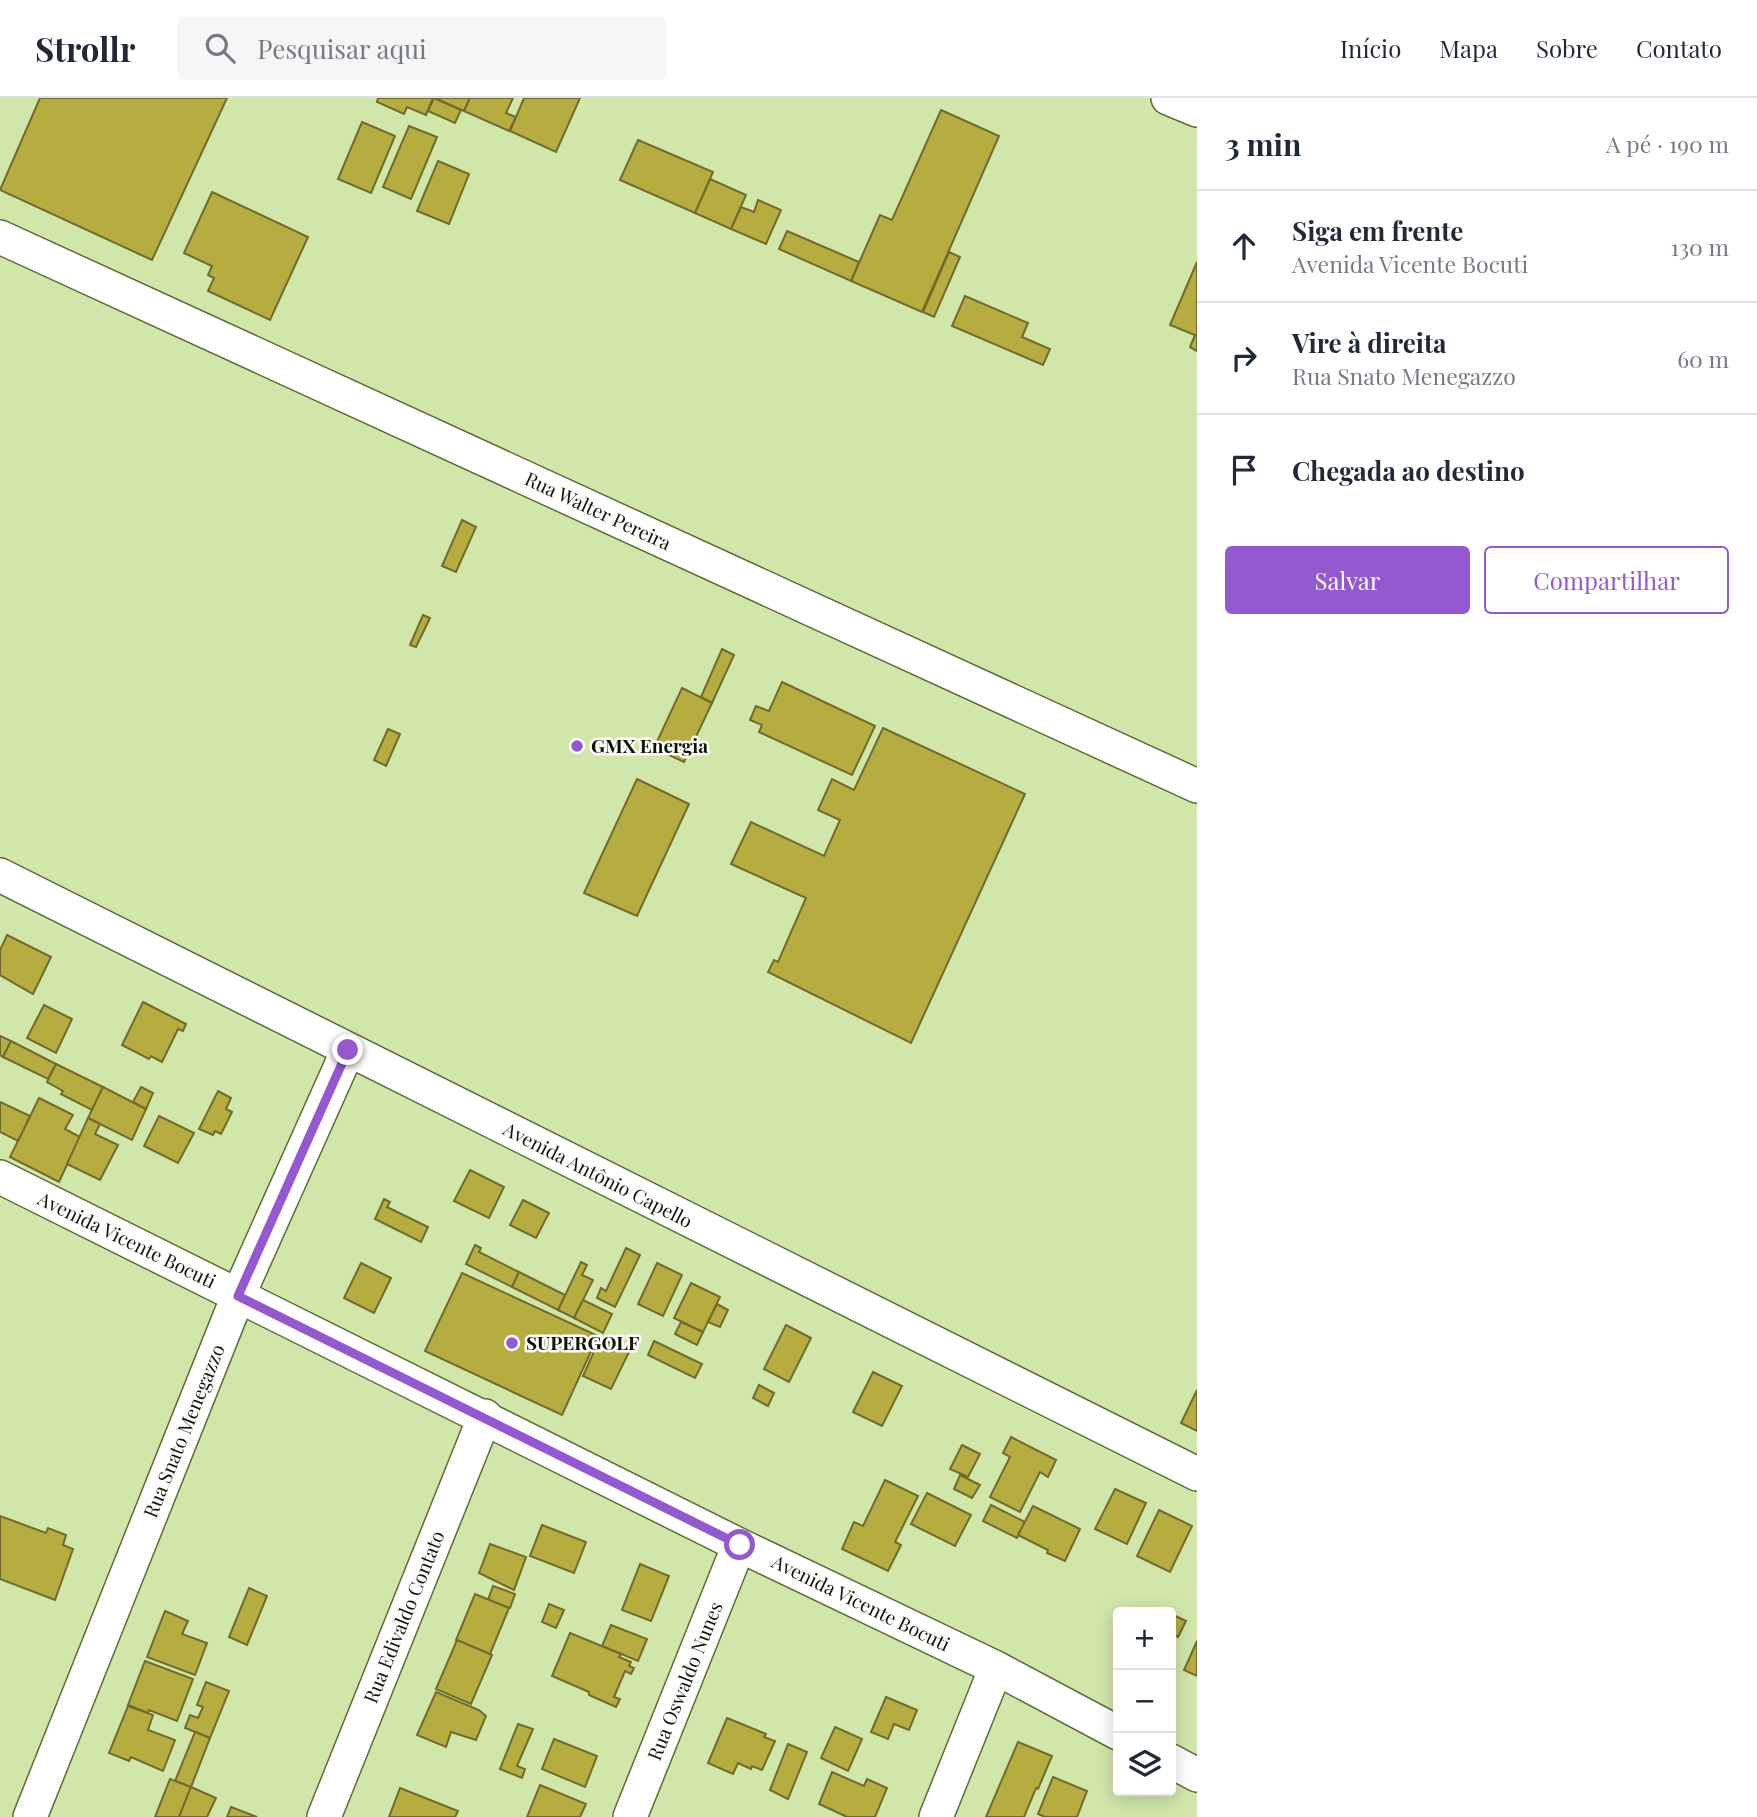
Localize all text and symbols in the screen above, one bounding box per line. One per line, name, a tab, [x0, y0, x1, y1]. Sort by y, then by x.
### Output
search box	[177, 17, 667, 80]
text: Strollr	[35, 26, 135, 70]
icon: search	[201, 29, 239, 67]
text: Pesquisar aqui	[257, 31, 427, 66]
text: Início	[1340, 32, 1401, 64]
text: Mapa	[1439, 32, 1498, 64]
text: Sobre	[1536, 32, 1598, 64]
text: Contato	[1636, 32, 1722, 64]
text: 3 min	[1225, 124, 1301, 164]
text: A pé · 190 m	[1606, 128, 1729, 159]
text: Siga em frente	[1292, 213, 1463, 248]
icon: ahead	[1225, 227, 1263, 265]
text: 130 m	[1671, 231, 1729, 262]
text: Avenida Vicente Bocuti	[1292, 248, 1528, 279]
text: Vire à direita	[1292, 325, 1447, 360]
icon: right	[1225, 339, 1263, 377]
text: 60 m	[1677, 343, 1729, 374]
text: Rua Snato Menegazzo	[1292, 360, 1516, 391]
icon: arrive	[1225, 451, 1263, 489]
text: Chegada ao destino	[1292, 453, 1525, 488]
street label: Rua Walter Pereira	[521, 465, 676, 556]
button: Salvar	[1225, 546, 1470, 614]
button: Compartilhar	[1484, 546, 1729, 614]
place label: GMX Energia	[591, 732, 708, 758]
marker: GMX Energia	[569, 738, 585, 754]
route end	[332, 1034, 363, 1065]
street label: Avenida Antônio Capello	[499, 1115, 697, 1233]
street label: Avenida Vicente Bocuti	[33, 1184, 221, 1294]
place label: SUPERGOLF	[526, 1329, 639, 1355]
marker: SUPERGOLF	[504, 1335, 520, 1351]
street label: Rua Snato Menegazzo	[136, 1340, 230, 1521]
street label: Rua Edivaldo Contato	[357, 1527, 450, 1707]
route start	[724, 1529, 755, 1560]
street label: Avenida Vicente Bocuti	[767, 1547, 955, 1657]
street label: Rua Oswaldo Nunes	[640, 1597, 728, 1764]
map controls	[1113, 1607, 1176, 1796]
button: +	[1113, 1607, 1176, 1670]
button: −	[1113, 1670, 1176, 1733]
button: layers	[1113, 1733, 1176, 1796]

